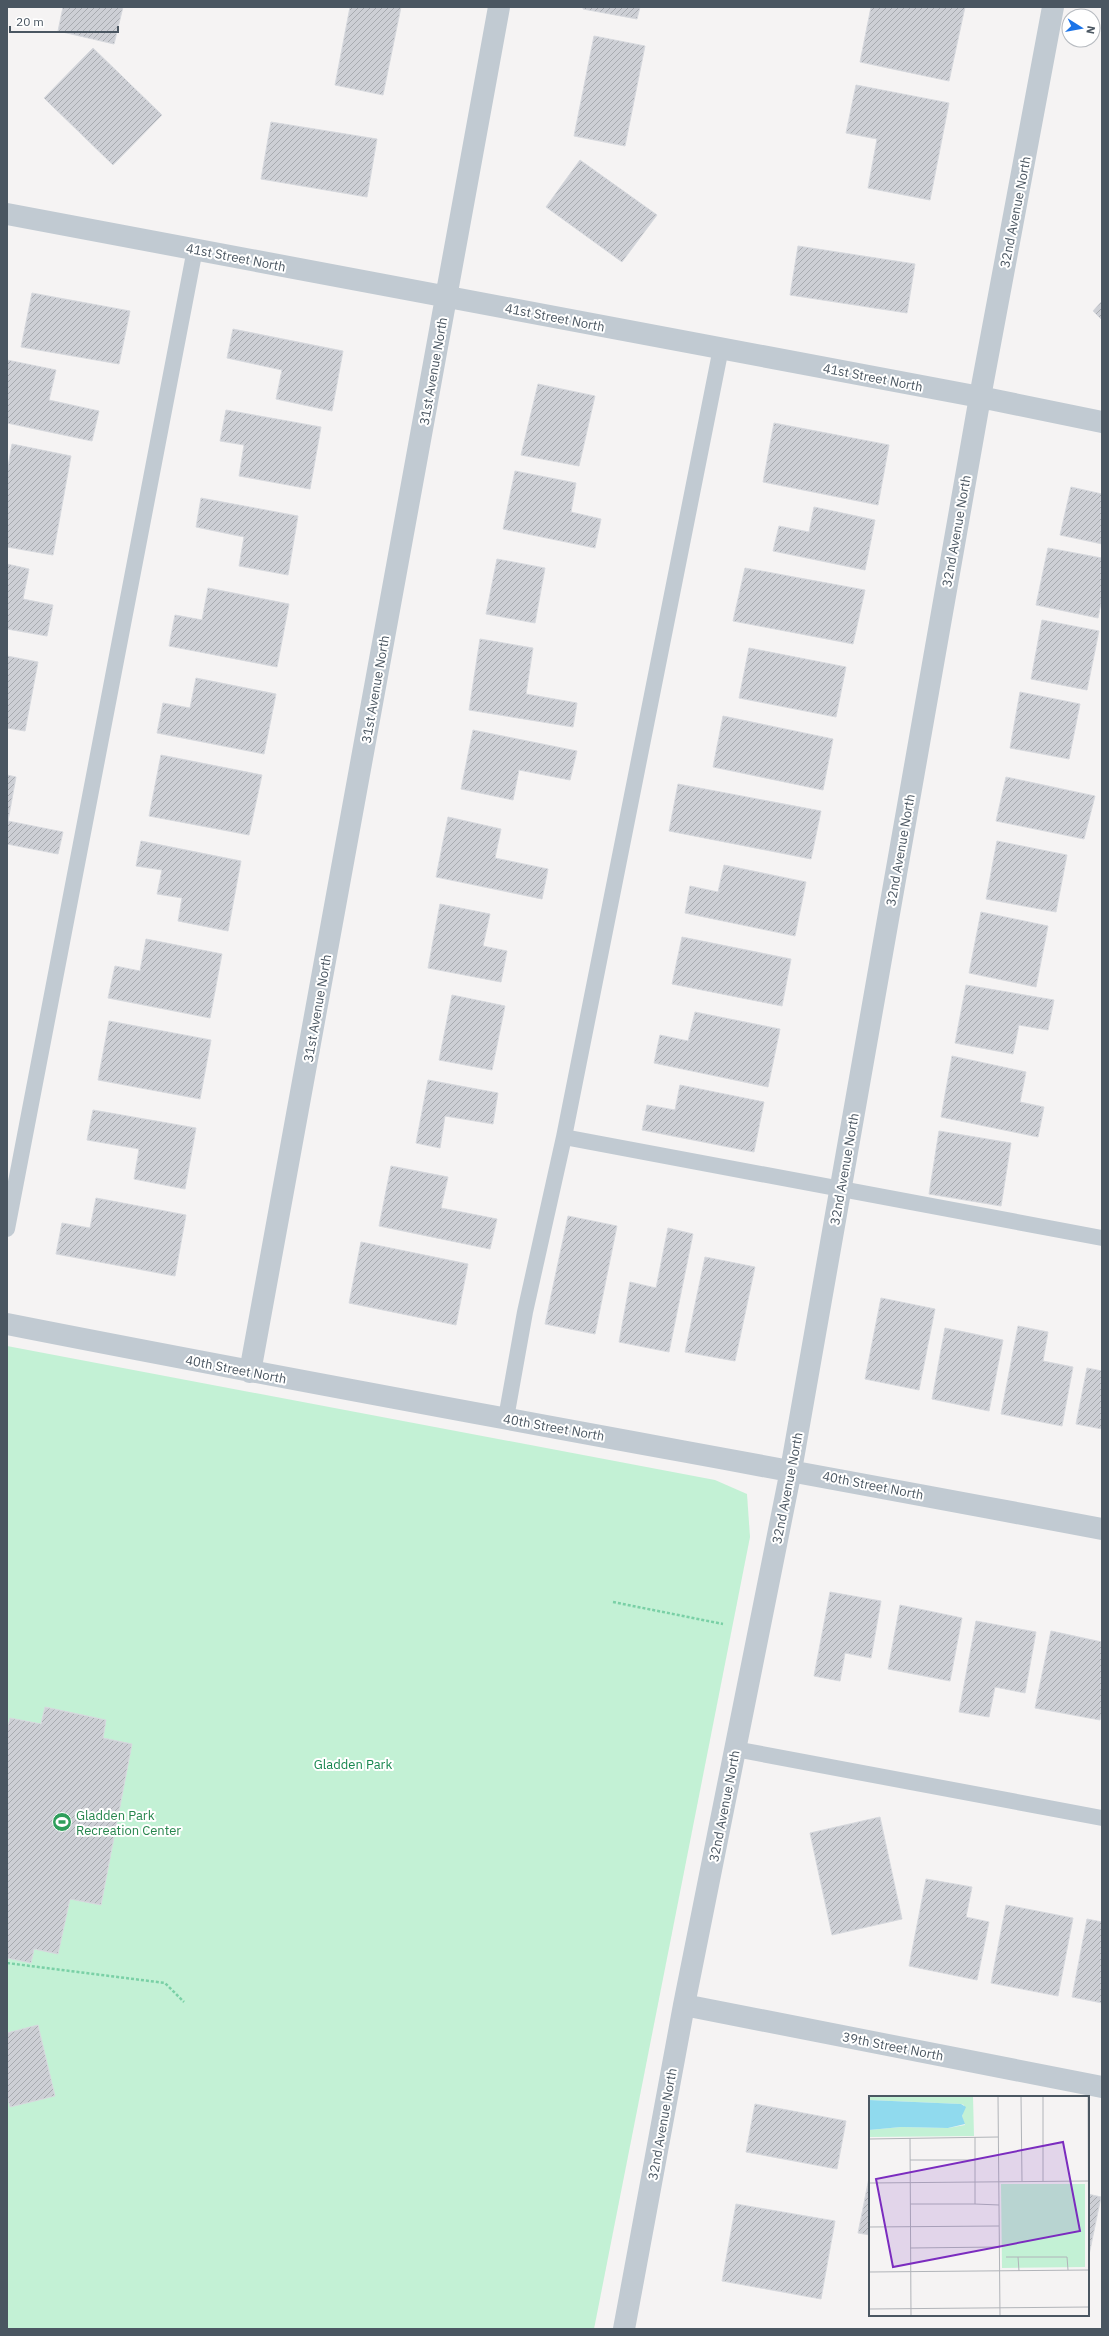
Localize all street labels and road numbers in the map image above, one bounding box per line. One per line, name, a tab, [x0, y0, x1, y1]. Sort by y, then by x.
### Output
street label: 32nd Avenue North	[996, 155, 1035, 269]
street label: 41st Street North	[184, 239, 287, 276]
street label: 41st Street North	[503, 299, 606, 336]
street label: 31st Avenue North	[416, 316, 451, 426]
street label: 41st Street North	[821, 359, 924, 396]
street label: 32nd Avenue North	[938, 474, 975, 588]
street label: 31st Avenue North	[358, 634, 393, 744]
street label: 32nd Avenue North	[882, 793, 919, 907]
street label: 31st Avenue North	[300, 953, 335, 1063]
street label: 32nd Avenue North	[826, 1112, 863, 1226]
street label: 40th Street North	[184, 1351, 288, 1388]
street label: 40th Street North	[502, 1410, 606, 1445]
street label: 32nd Avenue North	[768, 1431, 807, 1545]
street label: 40th Street North	[821, 1467, 925, 1504]
street label: 32nd Avenue North	[705, 1749, 744, 1863]
street label: 39th Street North	[841, 2028, 945, 2065]
street label: 32nd Avenue North	[644, 2067, 681, 2181]

